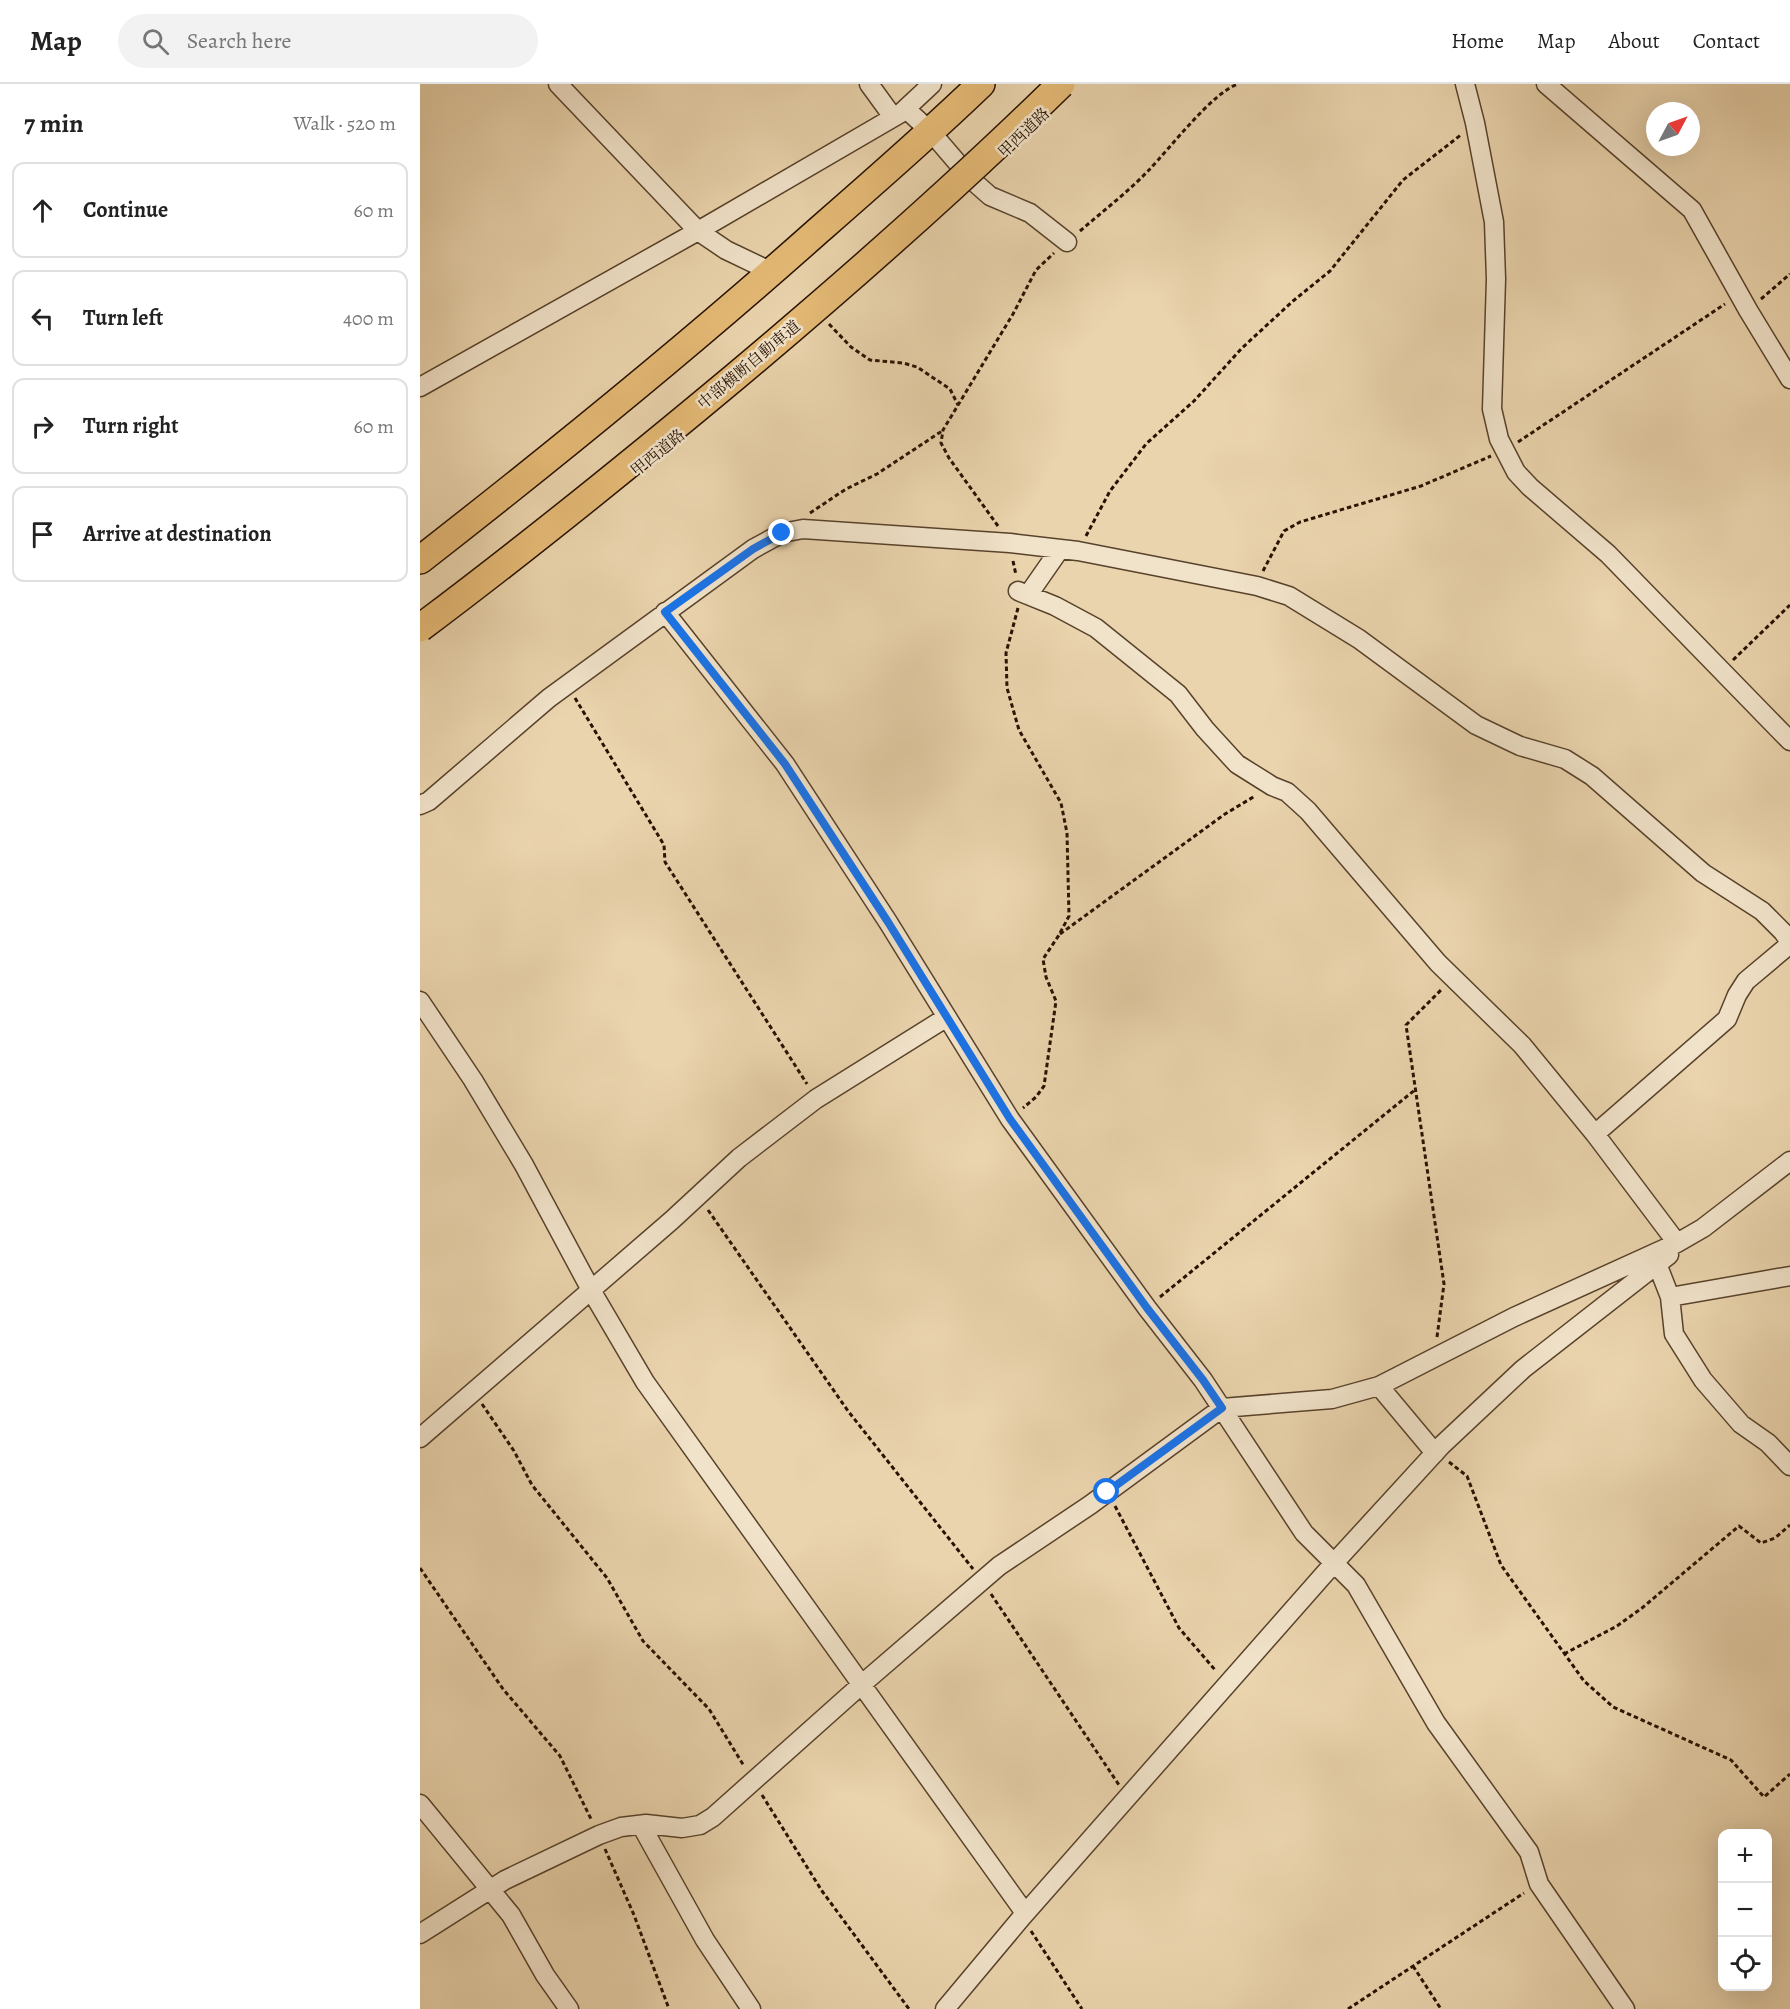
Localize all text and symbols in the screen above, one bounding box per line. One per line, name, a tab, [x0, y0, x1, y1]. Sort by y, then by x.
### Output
search box	[118, 14, 538, 68]
text: Map	[30, 22, 82, 60]
icon: search	[139, 25, 172, 58]
text: Search here	[187, 26, 291, 56]
text: Home	[1451, 27, 1504, 55]
text: Map	[1537, 27, 1575, 55]
text: About	[1608, 27, 1660, 55]
text: Contact	[1693, 27, 1760, 55]
north arrow	[1646, 102, 1700, 156]
street label: 甲西道路	[993, 103, 1055, 163]
text: 7 min	[24, 106, 84, 141]
text: Walk · 520 m	[294, 110, 396, 137]
icon: ahead	[26, 194, 59, 227]
text: Continue	[83, 195, 168, 225]
text: 60 m	[354, 197, 394, 224]
icon: left	[26, 302, 59, 335]
text: Turn left	[83, 303, 163, 333]
text: 400 m	[343, 305, 394, 332]
street label: 中部横断自動車道	[693, 315, 805, 415]
icon: right	[26, 410, 59, 443]
text: Turn right	[83, 411, 179, 441]
text: 60 m	[354, 413, 394, 440]
street label: 甲西道路	[626, 424, 690, 482]
icon: arrive	[26, 518, 59, 551]
text: Arrive at destination	[83, 519, 272, 549]
route end	[768, 519, 794, 545]
route start	[1093, 1478, 1119, 1504]
map controls	[1718, 1829, 1772, 1991]
button: +	[1718, 1829, 1772, 1883]
button: −	[1718, 1883, 1772, 1937]
button: locate	[1718, 1937, 1772, 1991]

